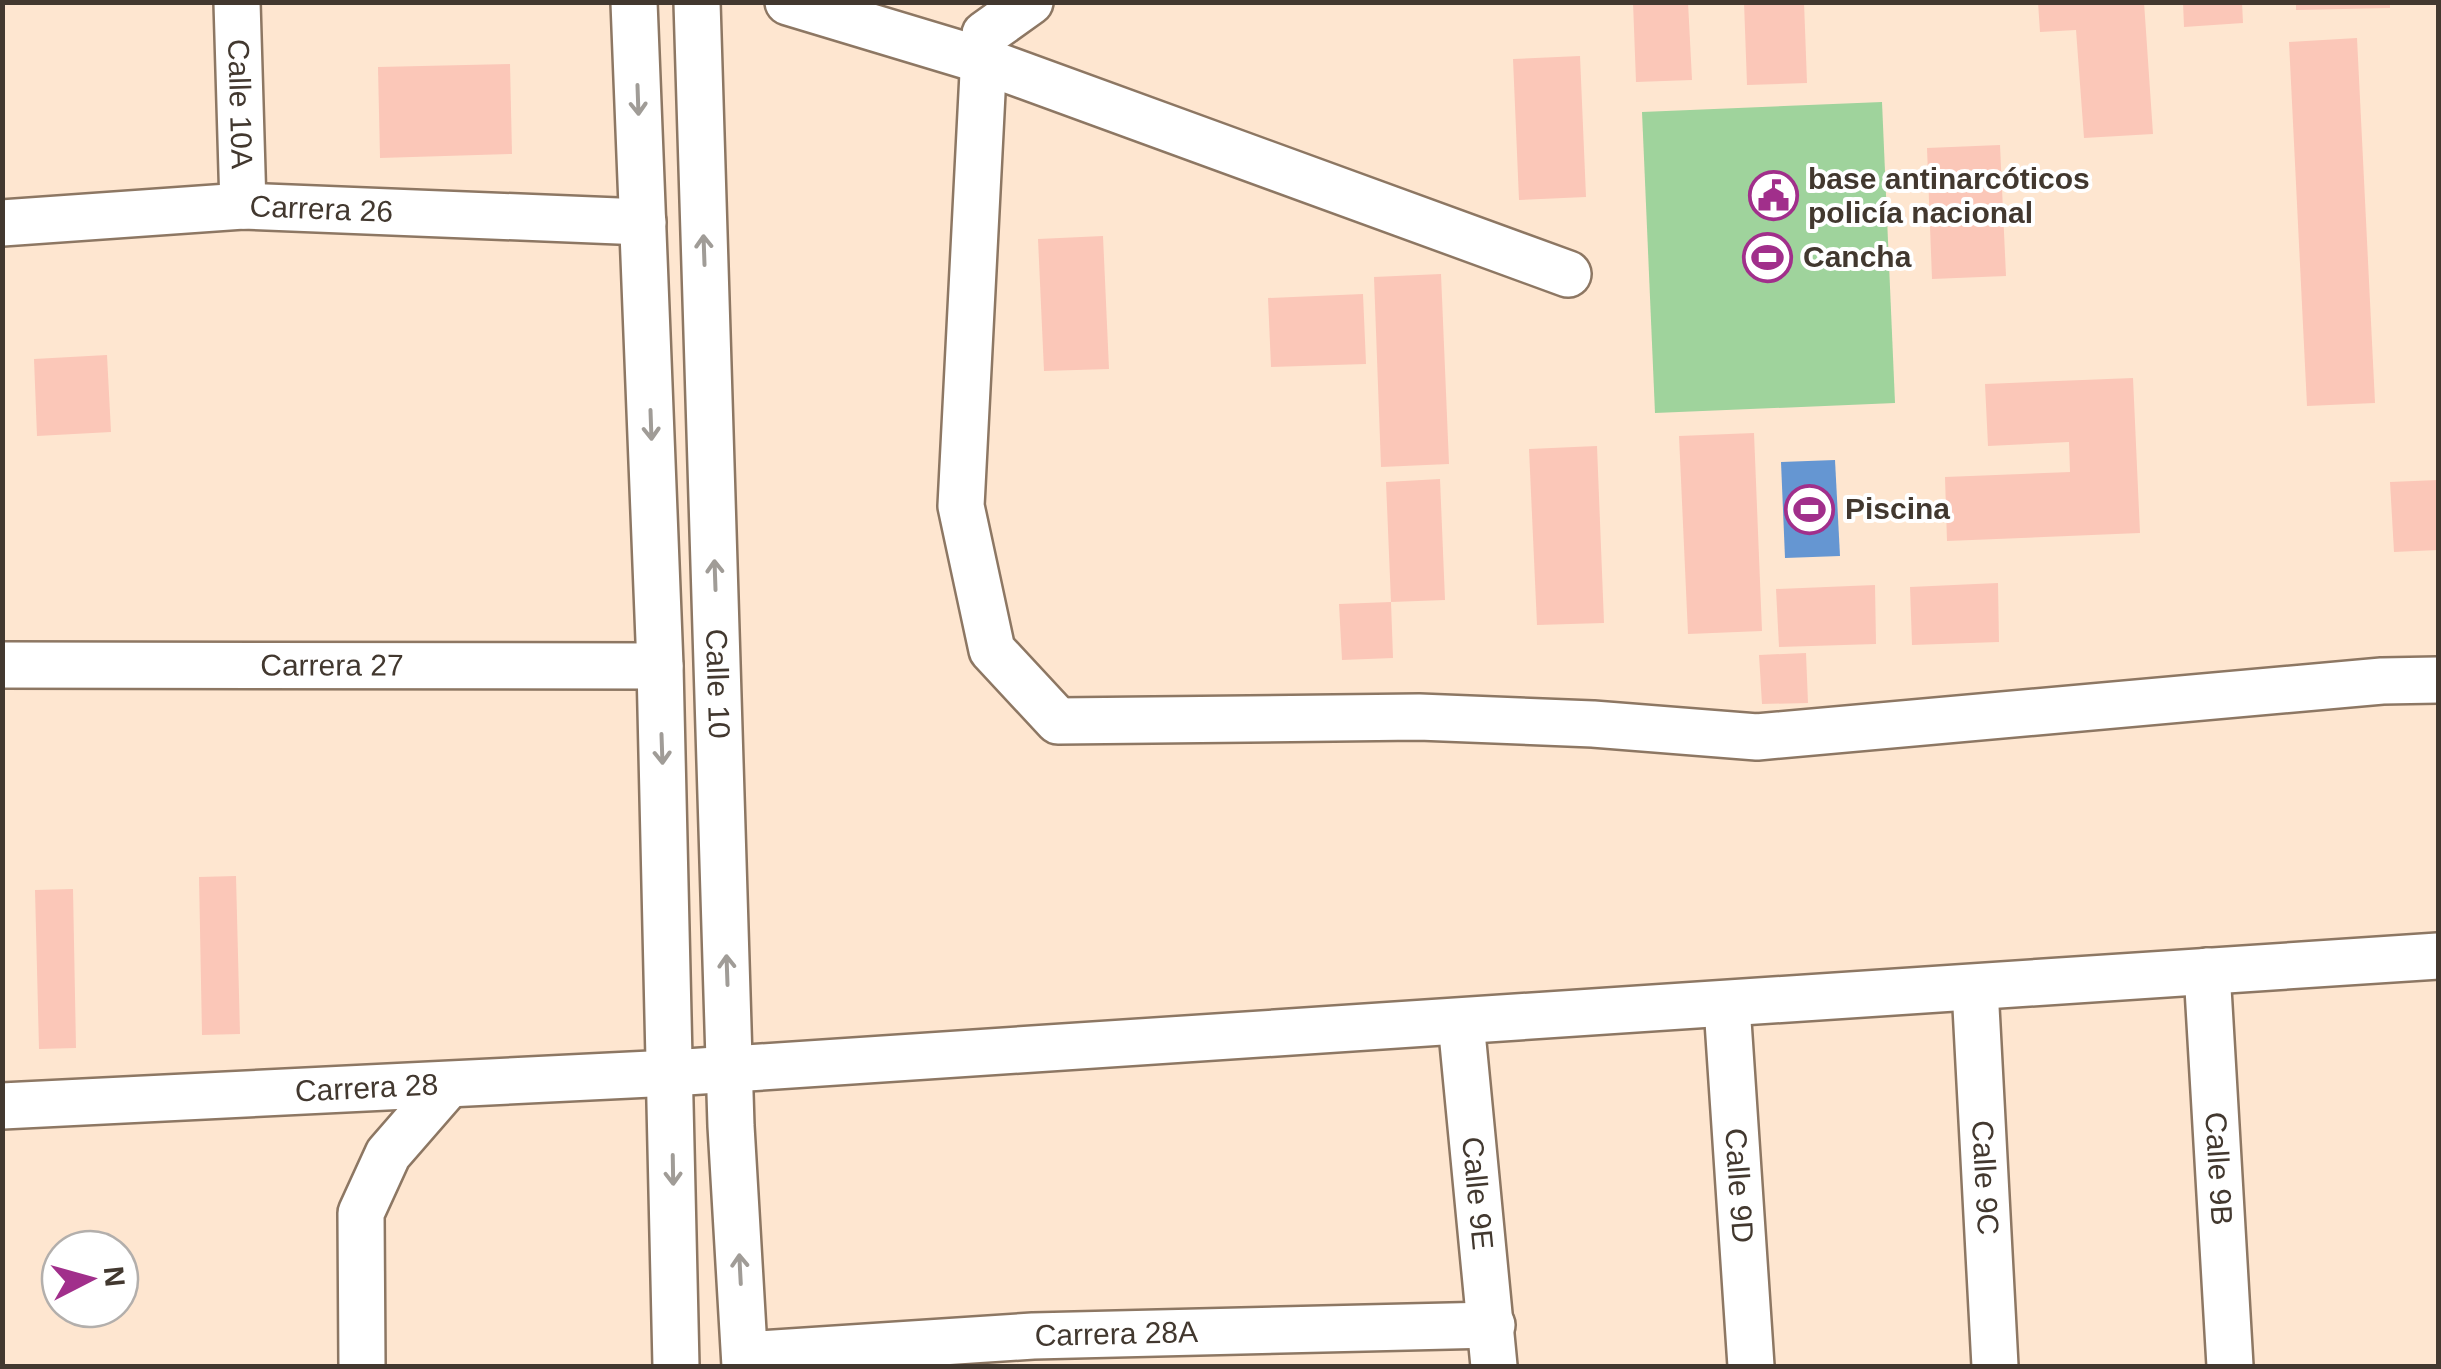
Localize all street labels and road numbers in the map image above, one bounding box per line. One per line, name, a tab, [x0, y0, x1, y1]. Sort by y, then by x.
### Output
street label: Calle 10A	[222, 38, 259, 169]
street label: Carrera 26	[249, 189, 394, 228]
street label: Calle 10	[700, 628, 736, 739]
street label: Carrera 27	[260, 648, 404, 682]
street label: Carrera 28	[294, 1068, 439, 1108]
street label: Calle 9B	[2199, 1111, 2239, 1226]
street label: Calle 9C	[1966, 1119, 2005, 1236]
street label: Calle 9D	[1719, 1127, 1760, 1244]
street label: Calle 9E	[1456, 1135, 1500, 1251]
street label: Carrera 28A	[1034, 1315, 1198, 1352]

